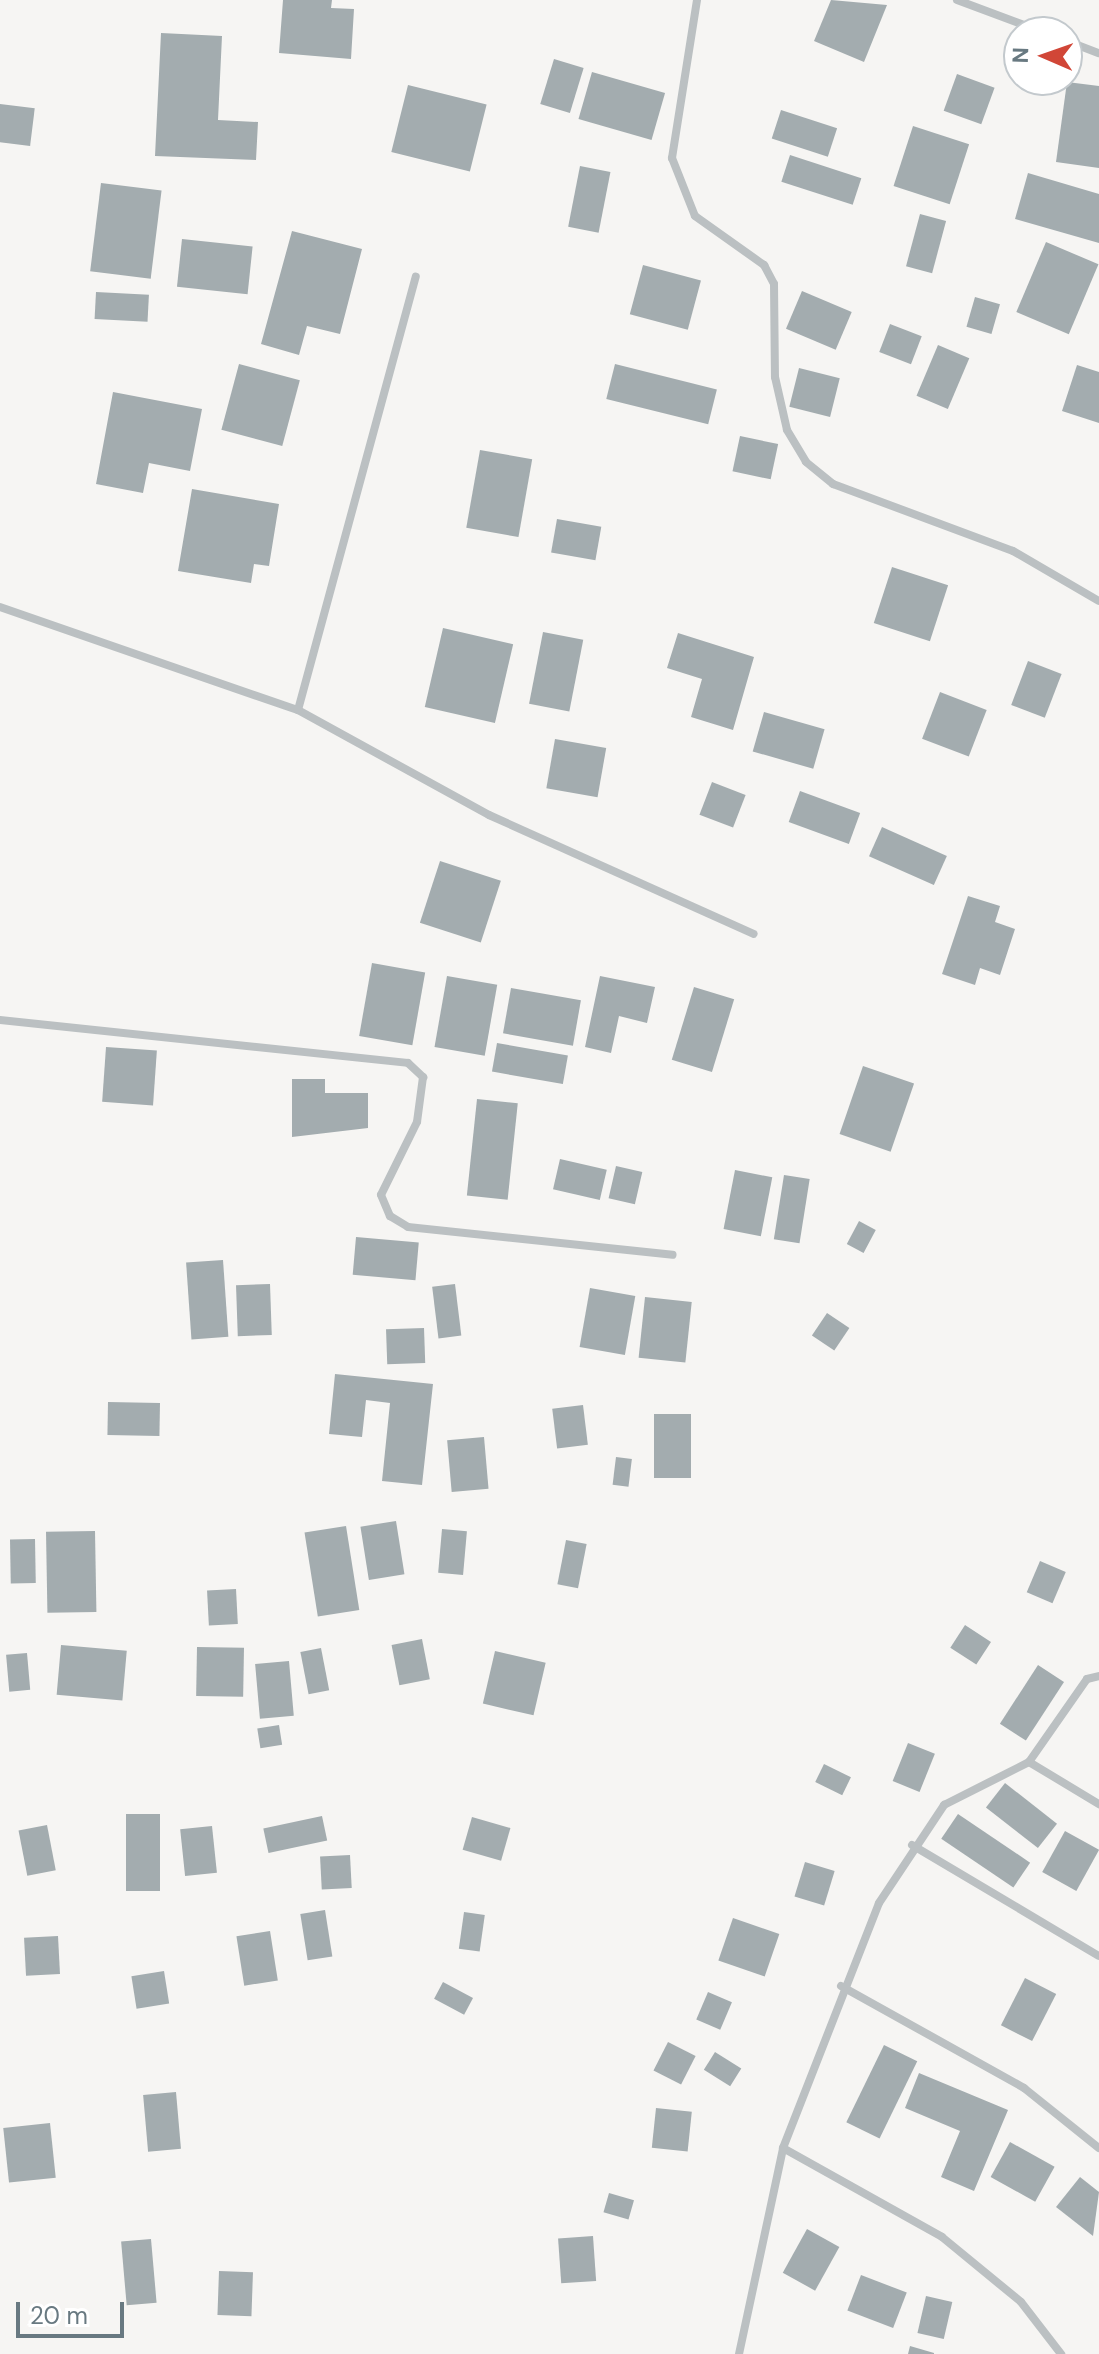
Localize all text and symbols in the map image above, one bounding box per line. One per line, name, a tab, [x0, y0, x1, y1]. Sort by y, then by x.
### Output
north arrow	[1003, 16, 1083, 96]
text: N	[1006, 47, 1035, 64]
scale bar	[20, 2286, 128, 2336]
text: 20 m	[30, 2300, 88, 2331]

